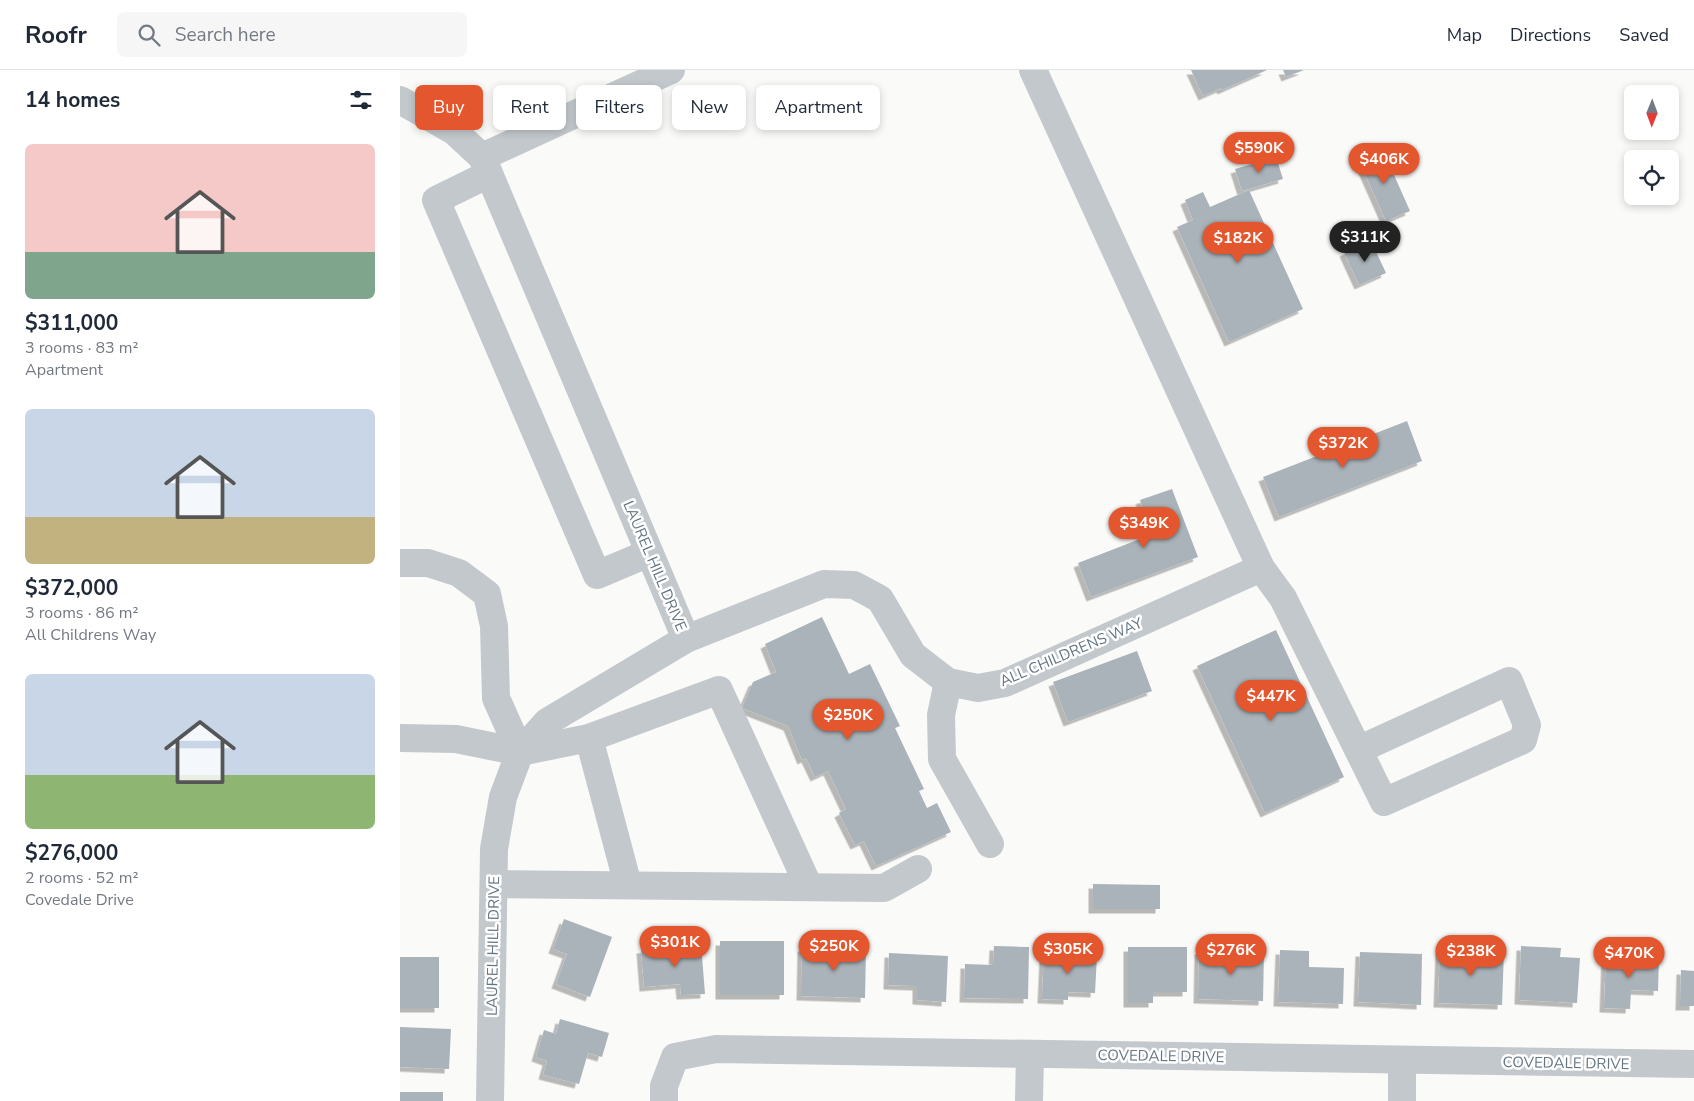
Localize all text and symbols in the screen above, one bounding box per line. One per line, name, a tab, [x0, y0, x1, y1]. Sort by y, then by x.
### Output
search box	[117, 12, 467, 57]
text: Roofr	[25, 19, 87, 51]
icon: search	[135, 21, 163, 49]
text: Search here	[175, 22, 276, 48]
text: Map	[1447, 23, 1482, 47]
text: Directions	[1510, 23, 1591, 47]
text: Saved	[1619, 23, 1669, 47]
chip: Buy	[415, 85, 483, 130]
chip: Rent	[493, 85, 566, 130]
chip: Filters	[576, 85, 662, 130]
chip: New	[672, 85, 746, 130]
chip: Apartment	[756, 85, 880, 130]
north arrow	[1624, 85, 1679, 140]
map controls	[1624, 85, 1679, 205]
text: 14 homes	[25, 86, 120, 114]
icon: filters	[347, 86, 375, 114]
pin: $590K	[1224, 132, 1294, 174]
text: $590K	[1234, 137, 1284, 159]
pin: $406K	[1349, 142, 1419, 185]
text: $406K	[1359, 148, 1409, 170]
button: locate	[1624, 150, 1679, 205]
icon: home	[155, 177, 245, 267]
pin: $311K	[1330, 220, 1400, 263]
pin: $182K	[1203, 222, 1273, 264]
text: $311K	[1340, 226, 1390, 248]
text: $182K	[1213, 227, 1263, 249]
text: $311,000	[25, 309, 118, 337]
text: 3 rooms · 83 m²	[25, 337, 138, 359]
text: Apartment	[25, 359, 103, 381]
pin: $372K	[1308, 426, 1378, 469]
text: $372K	[1318, 432, 1368, 454]
icon: home	[155, 442, 245, 532]
street label: LAUREL HILL DRIVE	[618, 498, 692, 634]
pin: $349K	[1109, 506, 1179, 549]
text: $349K	[1119, 512, 1169, 534]
text: $372,000	[25, 574, 118, 602]
text: 3 rooms · 86 m²	[25, 602, 138, 624]
street label: ALL CHILDRENS WAY	[997, 612, 1146, 691]
text: All Childrens Way	[25, 624, 156, 646]
pin: $447K	[1236, 680, 1306, 722]
text: $447K	[1246, 685, 1296, 707]
pin: $250K	[813, 698, 883, 741]
text: $250K	[823, 704, 873, 726]
icon: home	[155, 707, 245, 797]
text: $276,000	[25, 839, 118, 867]
text: 2 rooms · 52 m²	[25, 867, 138, 889]
street label: LAUREL HILL DRIVE	[482, 876, 504, 1016]
text: Covedale Drive	[25, 889, 134, 911]
pin: $301K	[640, 926, 710, 968]
pin: $250K	[799, 930, 869, 972]
text: $301K	[650, 931, 700, 953]
pin: $305K	[1033, 932, 1103, 975]
pin: $276K	[1196, 934, 1266, 976]
pin: $238K	[1436, 934, 1506, 977]
text: $250K	[809, 935, 859, 957]
pin: $470K	[1594, 936, 1664, 979]
text: $305K	[1043, 938, 1093, 960]
text: $276K	[1206, 939, 1256, 961]
text: $238K	[1446, 940, 1496, 962]
text: $470K	[1604, 942, 1654, 964]
street label: COVEDALE DRIVE	[1097, 1045, 1225, 1067]
street label: COVEDALE DRIVE	[1502, 1052, 1630, 1074]

